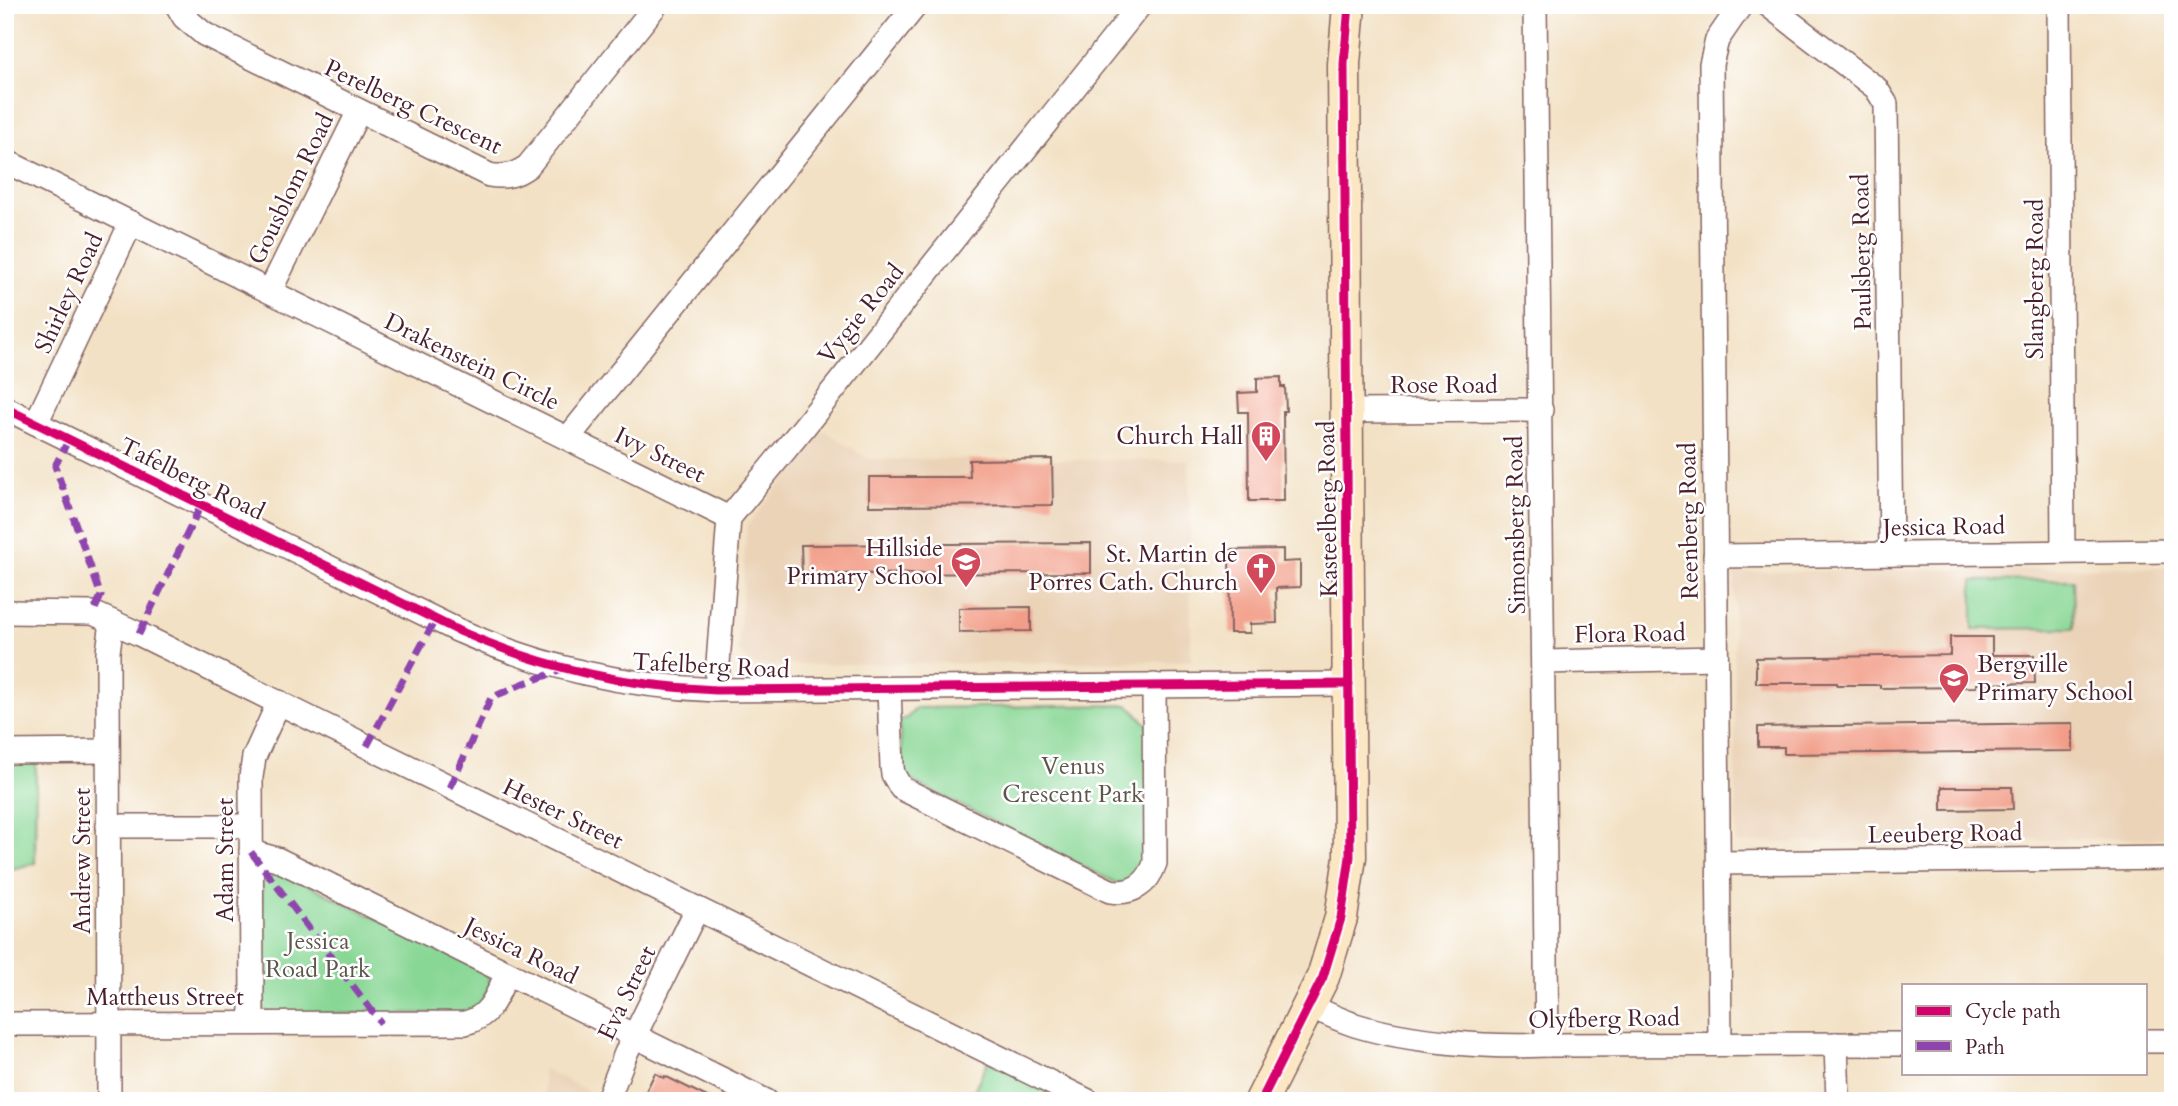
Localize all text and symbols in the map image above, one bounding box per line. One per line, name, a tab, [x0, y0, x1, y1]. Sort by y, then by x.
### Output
street label: Perelberg Crescent	[319, 51, 508, 163]
street label: Gousblom Road	[240, 108, 342, 270]
street label: Paulsberg Road	[1844, 173, 1880, 331]
street label: Slangberg Road	[2019, 198, 2052, 359]
street label: Shirley Road	[27, 227, 111, 359]
street label: Vygie Road	[810, 257, 912, 371]
street label: Drakenstein Circle	[379, 305, 565, 419]
street label: Rose Road	[1390, 369, 1498, 402]
street label: Ivy Street	[609, 419, 711, 491]
building icon: Church Hall	[1249, 419, 1283, 463]
place label: Church Hall	[1116, 420, 1243, 453]
street label: Kasteelberg Road	[1310, 420, 1346, 598]
street label: Tafelberg Road	[114, 430, 270, 528]
street label: Simonsberg Road	[1498, 435, 1534, 615]
street label: Reenberg Road	[1671, 442, 1707, 600]
street label: Jessica Road	[1880, 509, 2006, 545]
place label: Hillside Primary School	[787, 532, 943, 593]
place label: St. Martin de Porres Cath. Church	[1028, 538, 1238, 599]
school or university icon: Hillside Primary School	[949, 545, 983, 589]
church icon: St. Martin de Porres Cath. Church	[1244, 551, 1278, 595]
street label: Flora Road	[1574, 617, 1686, 651]
street label: Tafelberg Road	[632, 645, 791, 687]
place label: Bergville Primary School	[1977, 648, 2133, 709]
school or university icon: Bergville Primary School	[1937, 661, 1971, 705]
park label: Venus Crescent Park	[1002, 750, 1144, 811]
street label: Hester Street	[497, 771, 629, 858]
street label: Andrew Street	[66, 787, 99, 934]
street label: Adam Street	[209, 797, 242, 922]
street label: Leeuberg Road	[1867, 816, 2023, 852]
street label: Jessica Road	[456, 908, 583, 993]
park label: Jessica Road Park	[265, 925, 371, 986]
street label: Eva Street	[590, 940, 664, 1046]
street label: Mattheus Street	[86, 981, 244, 1014]
legend	[1902, 984, 2146, 1074]
text: Cycle path	[1965, 997, 2061, 1026]
street label: Olyfberg Road	[1528, 1001, 1681, 1037]
text: Path	[1965, 1033, 2005, 1062]

